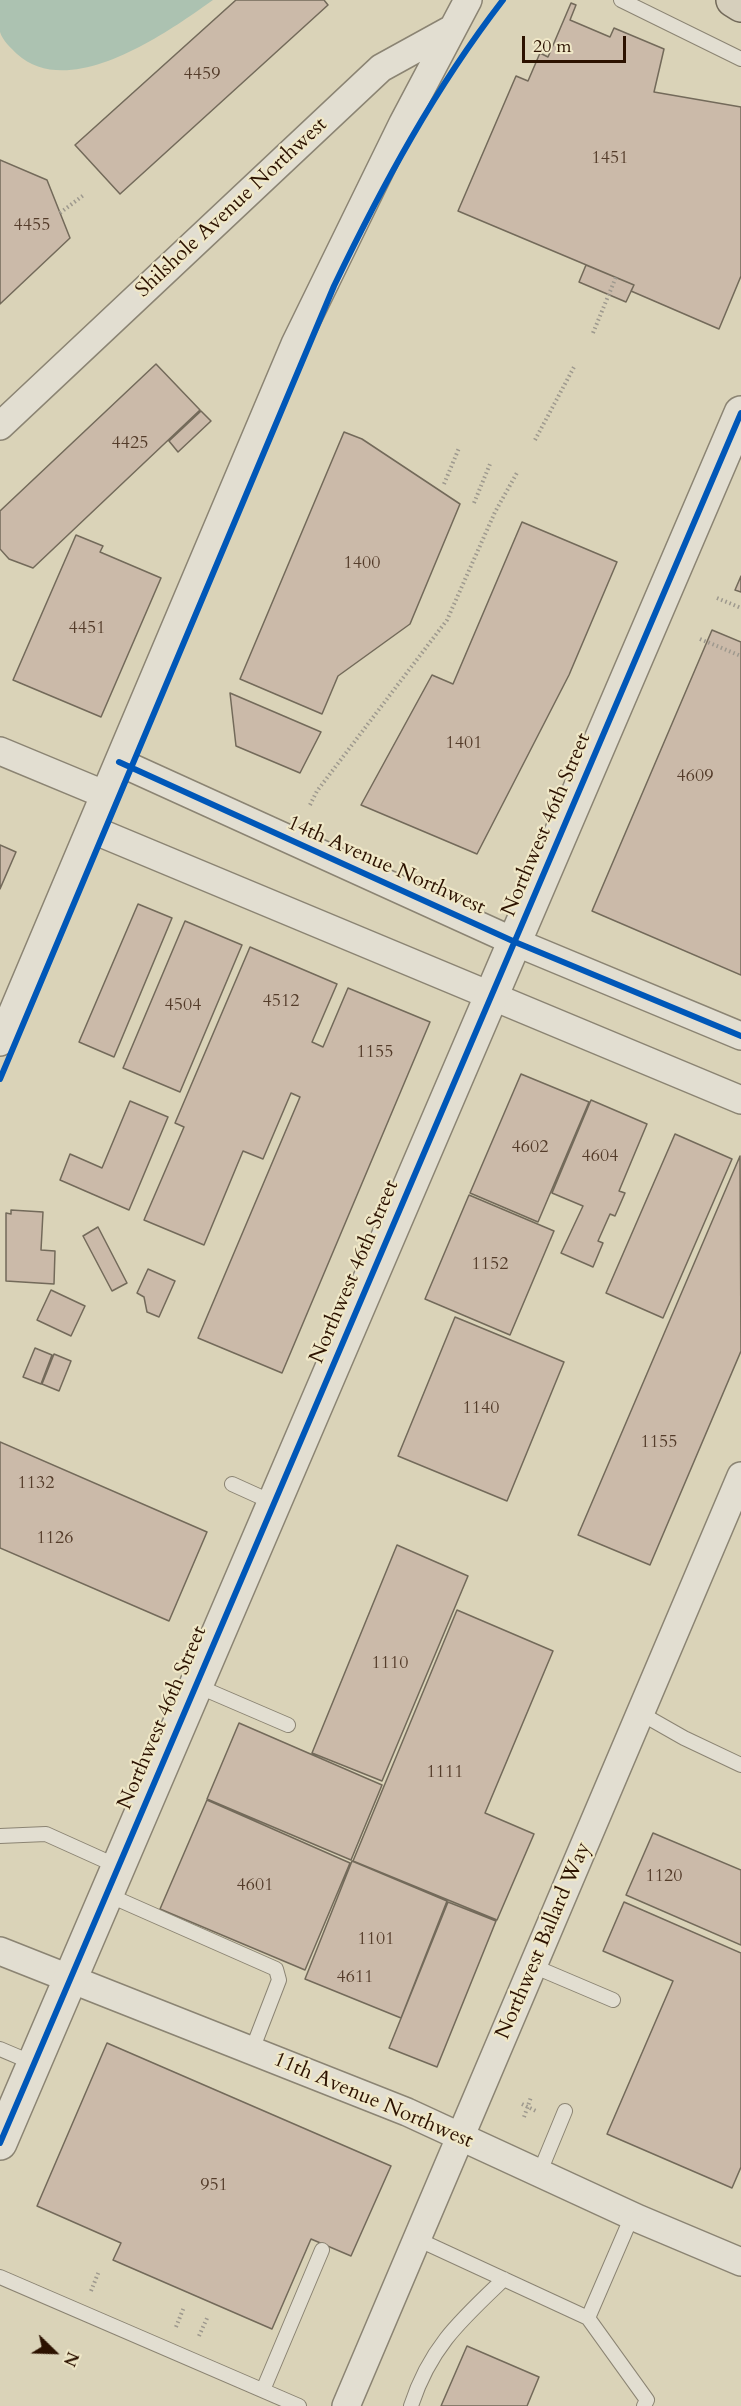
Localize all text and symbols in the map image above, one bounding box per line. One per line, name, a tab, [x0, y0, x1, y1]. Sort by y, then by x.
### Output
scale bar	[525, 24, 628, 62]
text: 20 m	[533, 34, 572, 59]
house number: 4459	[184, 64, 220, 86]
street label: Shilshole Avenue Northwest	[131, 113, 333, 303]
house number: 1451	[592, 148, 628, 170]
house number: 4455	[14, 215, 50, 237]
house number: 4425	[112, 433, 148, 455]
house number: 1400	[344, 553, 380, 575]
house number: 4451	[69, 618, 105, 640]
street label: Northwest 46th Street	[497, 730, 597, 920]
house number: 1401	[446, 733, 482, 755]
house number: 4609	[677, 766, 713, 788]
street label: 14th Avenue Northwest	[283, 811, 489, 921]
house number: 4512	[263, 991, 299, 1013]
house number: 4504	[165, 995, 201, 1017]
house number: 1155	[357, 1042, 393, 1064]
house number: 4602	[512, 1137, 548, 1159]
house number: 4604	[582, 1146, 618, 1168]
street label: Northwest 46th Street	[305, 1177, 405, 1367]
house number: 1152	[472, 1254, 508, 1276]
house number: 1140	[463, 1398, 499, 1420]
house number: 1155	[641, 1432, 677, 1454]
house number: 1132	[18, 1473, 54, 1495]
house number: 1126	[37, 1528, 73, 1550]
street label: Northwest 46th Street	[113, 1623, 213, 1813]
house number: 1110	[372, 1653, 408, 1675]
house number: 1111	[427, 1762, 463, 1784]
street label: Northwest Ballard Way	[491, 1839, 597, 2043]
house number: 1120	[646, 1866, 682, 1888]
house number: 4601	[237, 1875, 273, 1897]
house number: 1101	[358, 1929, 394, 1951]
house number: 4611	[337, 1967, 373, 1989]
street label: 11th Avenue Northwest	[270, 2048, 476, 2154]
house number: 951	[200, 2175, 228, 2197]
north arrow	[24, 2322, 84, 2382]
text: N	[58, 2348, 83, 2370]

